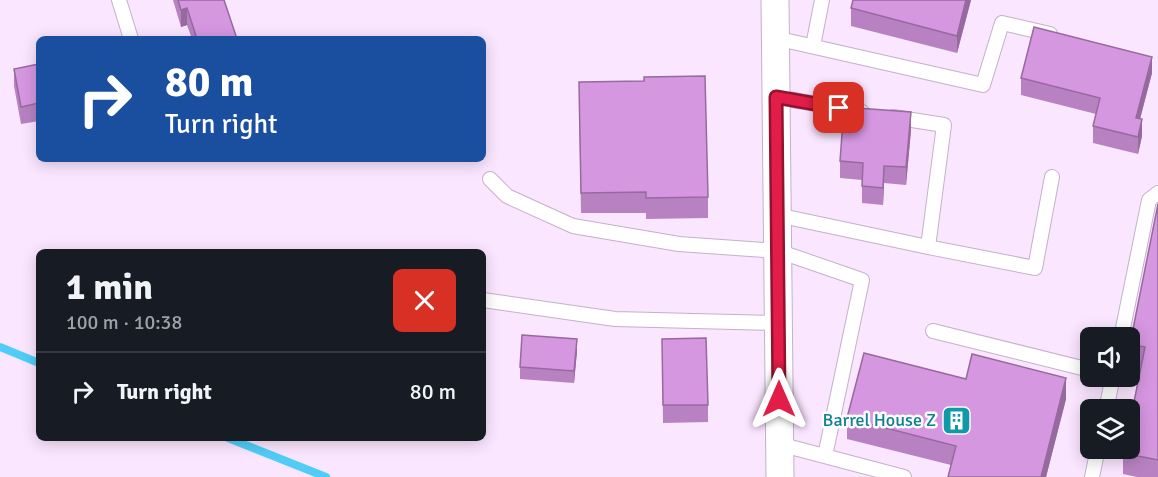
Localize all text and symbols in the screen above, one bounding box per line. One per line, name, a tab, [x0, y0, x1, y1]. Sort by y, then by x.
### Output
text: 80 m	[165, 57, 254, 108]
icon: right	[66, 60, 144, 138]
pin	[813, 82, 864, 133]
icon: arrive	[822, 91, 855, 124]
text: Turn right	[165, 108, 278, 141]
text: 1 min	[66, 265, 153, 310]
button: close	[393, 269, 456, 332]
text: 100 m · 10:38	[66, 310, 182, 335]
map controls	[1080, 327, 1140, 459]
button: sound	[1080, 327, 1140, 387]
position arrow	[747, 367, 811, 431]
icon: right	[66, 375, 99, 408]
text: Turn right	[117, 378, 212, 405]
text: 80 m	[410, 378, 456, 405]
button: layers	[1080, 399, 1140, 459]
building icon: Barrel House Z	[941, 404, 973, 436]
place label: Barrel House Z	[823, 409, 936, 431]

